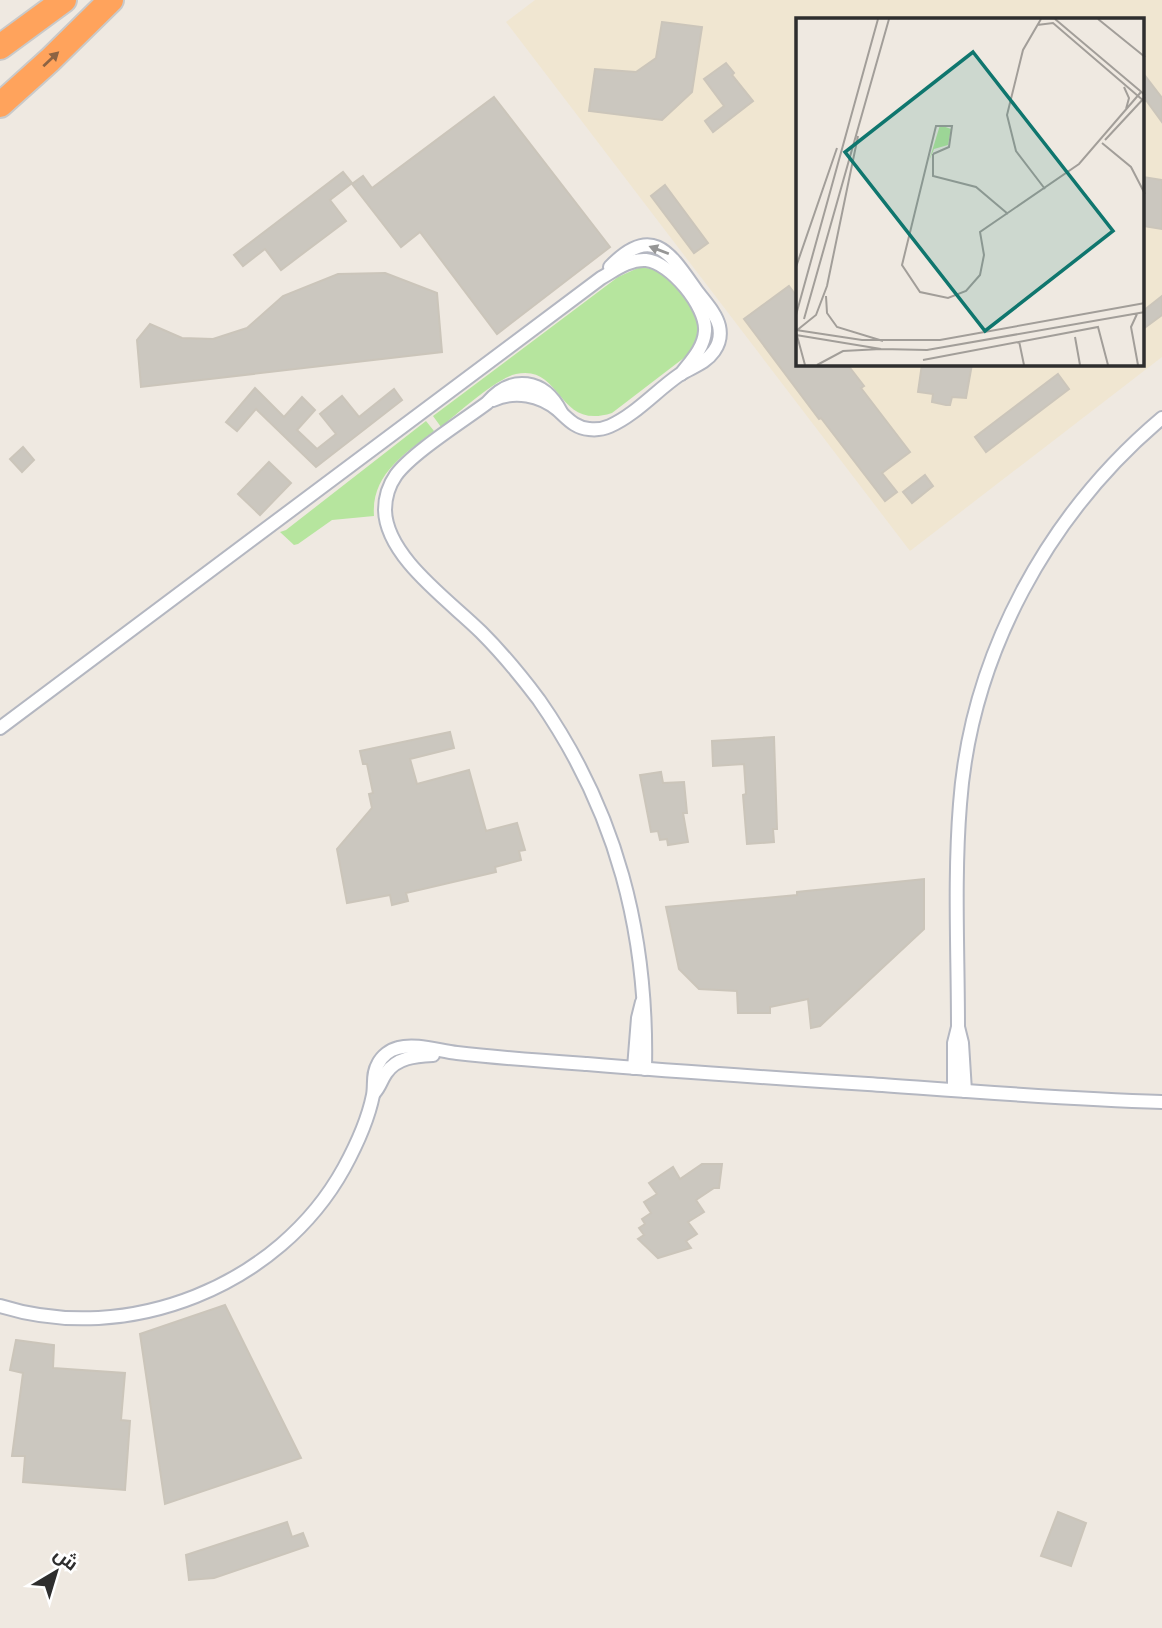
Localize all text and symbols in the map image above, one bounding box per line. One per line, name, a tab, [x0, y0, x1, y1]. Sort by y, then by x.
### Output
inset map	[796, 18, 1144, 366]
one-way arrow	[42, 52, 59, 68]
one-way arrow	[648, 245, 669, 256]
north arrow	[21, 1537, 91, 1607]
text: ش	[49, 1542, 83, 1576]

